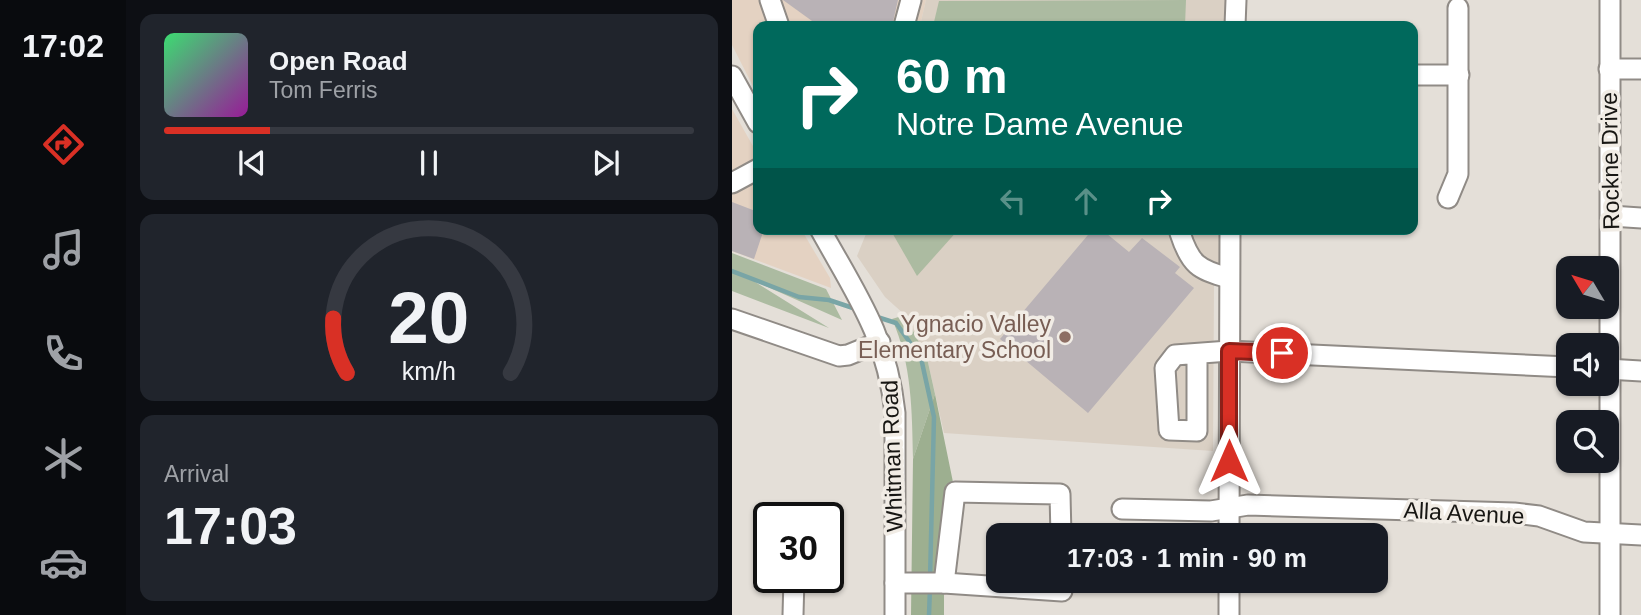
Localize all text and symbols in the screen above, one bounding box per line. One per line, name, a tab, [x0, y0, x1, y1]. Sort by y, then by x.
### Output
text: 17:02	[22, 28, 104, 64]
text: Open Road	[269, 46, 408, 76]
icon: right	[781, 49, 872, 140]
text: 60 m	[896, 49, 1008, 103]
text: Tom Ferris	[269, 77, 378, 103]
street label: Rockne Drive	[1596, 92, 1624, 230]
text: Notre Dame Avenue	[896, 106, 1184, 142]
icon: directions	[39, 120, 88, 169]
icon: previous	[233, 144, 271, 182]
icon: pause	[410, 144, 448, 182]
icon: next	[587, 144, 625, 182]
icon: left	[994, 182, 1032, 220]
icon: ahead	[1067, 182, 1105, 220]
icon: right	[1140, 182, 1178, 220]
icon: music	[39, 225, 88, 274]
north arrow	[1556, 256, 1619, 318]
map controls	[1556, 256, 1619, 473]
text: 20	[389, 278, 469, 359]
place label: Ygnacio Valley Elementary School	[858, 311, 1051, 363]
pin	[1252, 323, 1312, 383]
icon: phone	[39, 329, 88, 378]
marker: Ygnacio Valley Elementary School	[1057, 329, 1073, 345]
button: sound	[1556, 333, 1619, 396]
icon: arrive	[1263, 334, 1301, 372]
text: km/h	[402, 357, 456, 385]
street label: Whitman Road	[876, 380, 908, 532]
button: search	[1556, 410, 1619, 473]
position arrow	[1192, 424, 1266, 498]
icon: climate	[39, 434, 88, 483]
text: Arrival	[164, 461, 229, 487]
text: 17:03	[164, 497, 297, 555]
street label: Alla Avenue	[1403, 497, 1525, 529]
speed limit sign: 30	[753, 502, 844, 593]
icon: car	[39, 538, 88, 587]
text: 17:03 · 1 min · 90 m	[1067, 543, 1307, 573]

